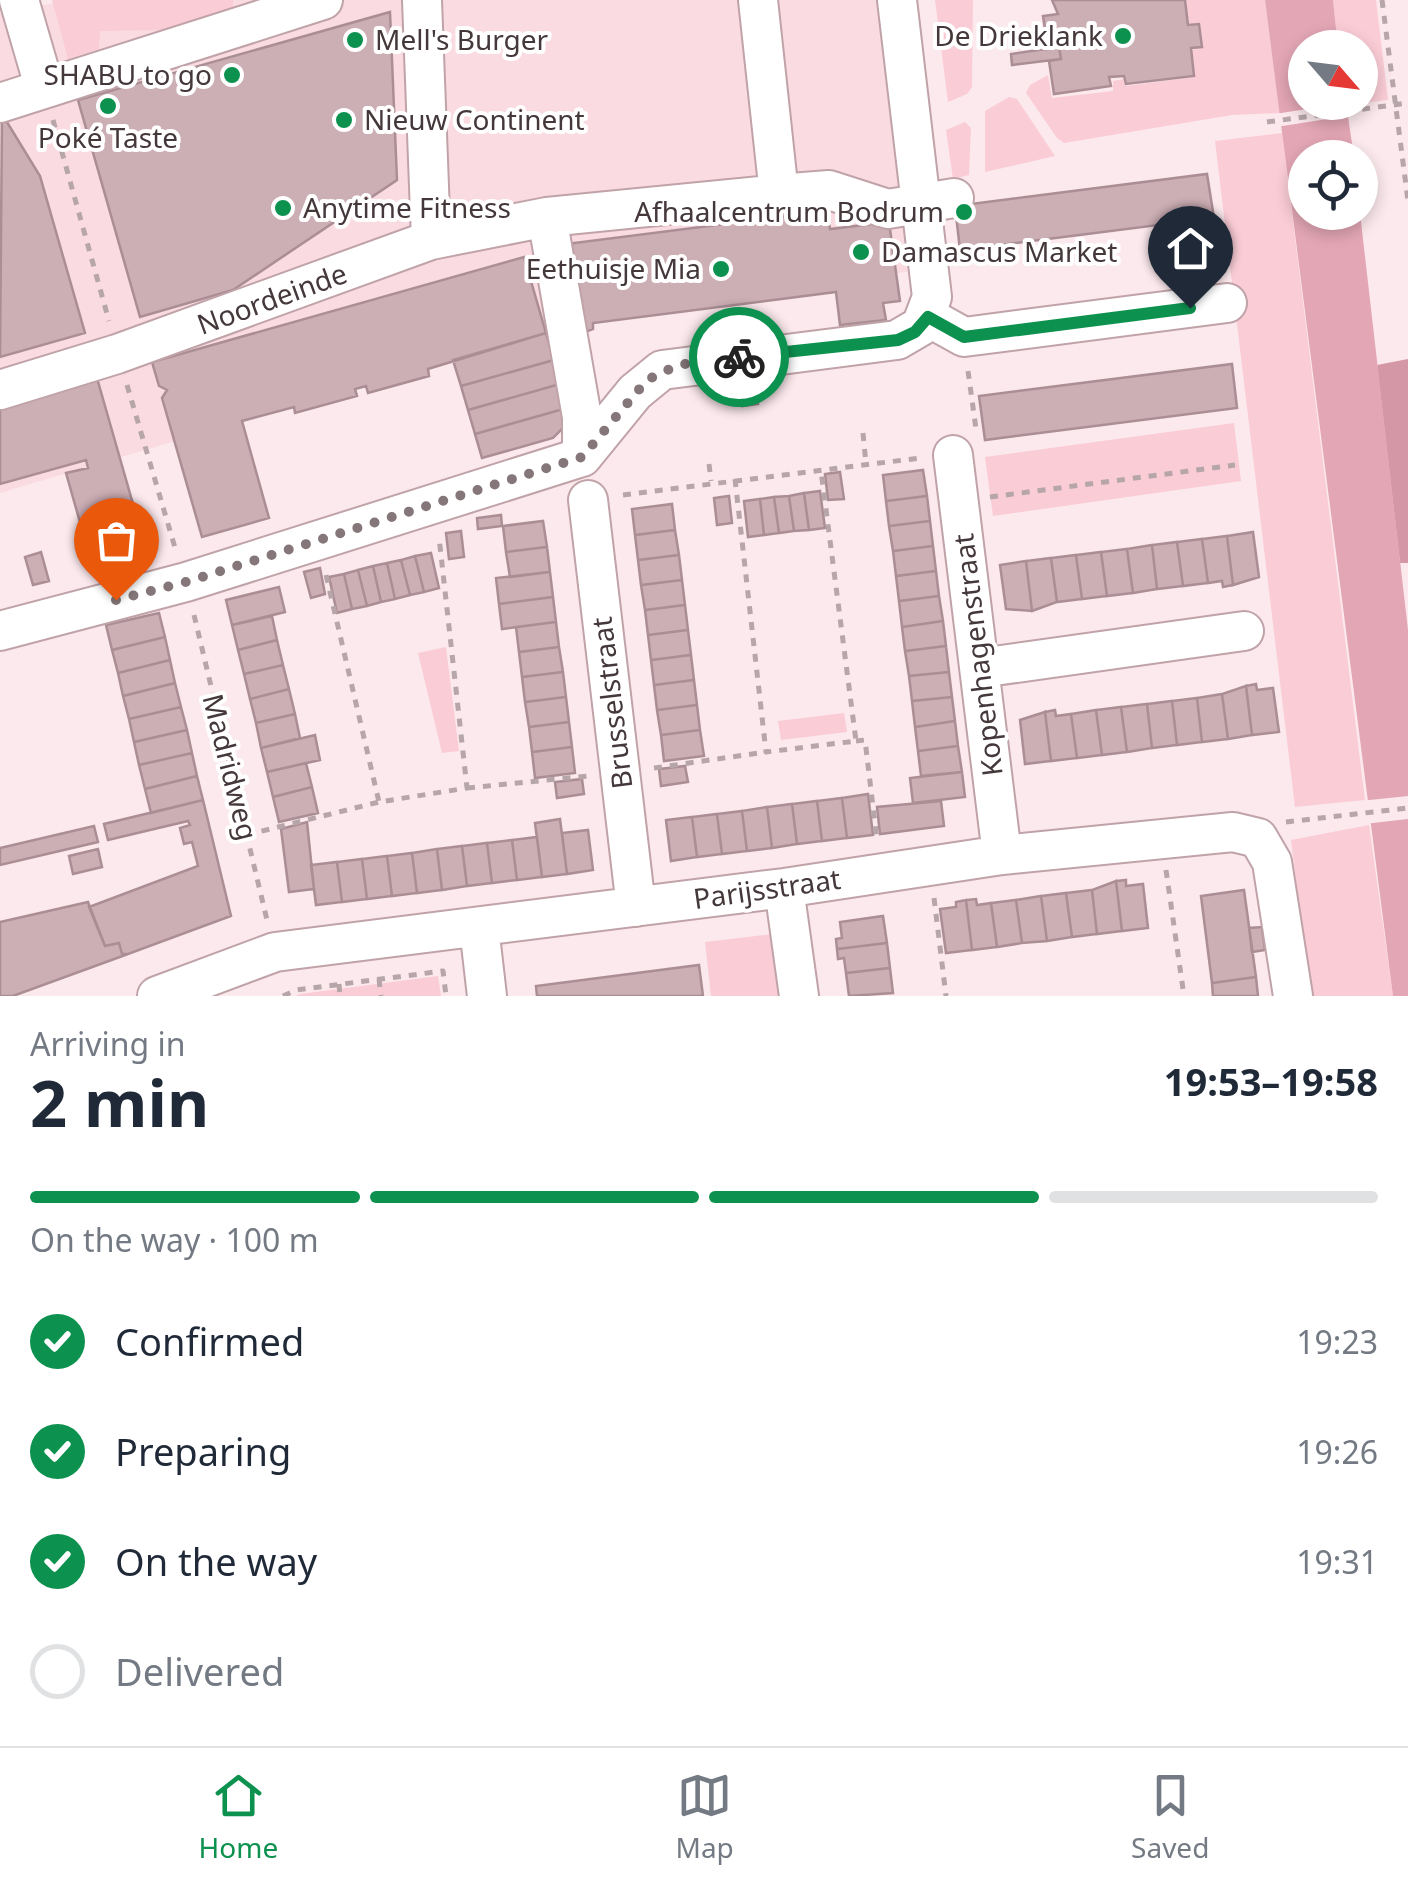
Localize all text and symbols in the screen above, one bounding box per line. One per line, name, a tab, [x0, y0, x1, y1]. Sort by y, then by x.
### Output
place label: De Drieklank	[934, 16, 1103, 54]
place label: Mell's Burger	[375, 20, 549, 58]
marker: De Drieklank	[1112, 25, 1134, 47]
marker: Mell's Burger	[344, 29, 366, 51]
north arrow	[1288, 30, 1378, 120]
map controls	[1288, 30, 1378, 230]
place label: SHABU to go	[44, 55, 212, 93]
marker: SHABU to go	[221, 64, 243, 86]
marker: Poké Taste	[97, 95, 119, 117]
place label: Nieuw Continent	[364, 100, 585, 138]
marker: Nieuw Continent	[333, 109, 355, 131]
place label: Poké Taste	[38, 118, 178, 156]
button: locate	[1288, 140, 1378, 230]
place label: Anytime Fitness	[303, 188, 511, 226]
place label: Afhaalcentrum Bodrum	[634, 192, 944, 230]
marker: Anytime Fitness	[272, 197, 294, 219]
marker: Afhaalcentrum Bodrum	[953, 201, 975, 223]
pin	[1148, 206, 1233, 309]
icon: home	[1163, 221, 1218, 276]
place label: Damascus Market	[881, 232, 1117, 270]
marker: Damascus Market	[850, 241, 872, 263]
place label: Eethuisje Mia	[526, 249, 701, 287]
street label: Noordeinde	[192, 253, 352, 343]
marker: Eethuisje Mia	[710, 258, 732, 280]
courier	[689, 307, 789, 407]
icon: bike	[712, 330, 767, 385]
pin	[74, 498, 159, 601]
icon: bag	[89, 513, 144, 568]
street label: Kopenhagenstraat	[943, 532, 1011, 779]
street label: Brusselstraat	[582, 615, 640, 791]
street label: Madridweg	[194, 690, 267, 844]
street label: Parijsstraat	[691, 859, 843, 917]
text: Arriving in	[30, 1022, 185, 1065]
text: 19:53–19:58	[1164, 1055, 1378, 1107]
text: 2 min	[30, 1058, 209, 1146]
text: On the way · 100 m	[30, 1218, 319, 1261]
icon: check	[30, 1314, 85, 1369]
text: Confirmed	[115, 1315, 304, 1367]
text: 19:23	[1296, 1320, 1378, 1363]
icon: check	[30, 1424, 85, 1479]
text: Preparing	[115, 1425, 291, 1477]
text: 19:26	[1296, 1430, 1378, 1473]
icon: check	[30, 1534, 85, 1589]
text: On the way	[115, 1535, 317, 1587]
text: 19:31	[1296, 1540, 1378, 1583]
text: Delivered	[115, 1645, 284, 1697]
tab: Home	[199, 1768, 278, 1866]
tab: Map	[676, 1768, 734, 1866]
tab: Saved	[1131, 1768, 1209, 1866]

